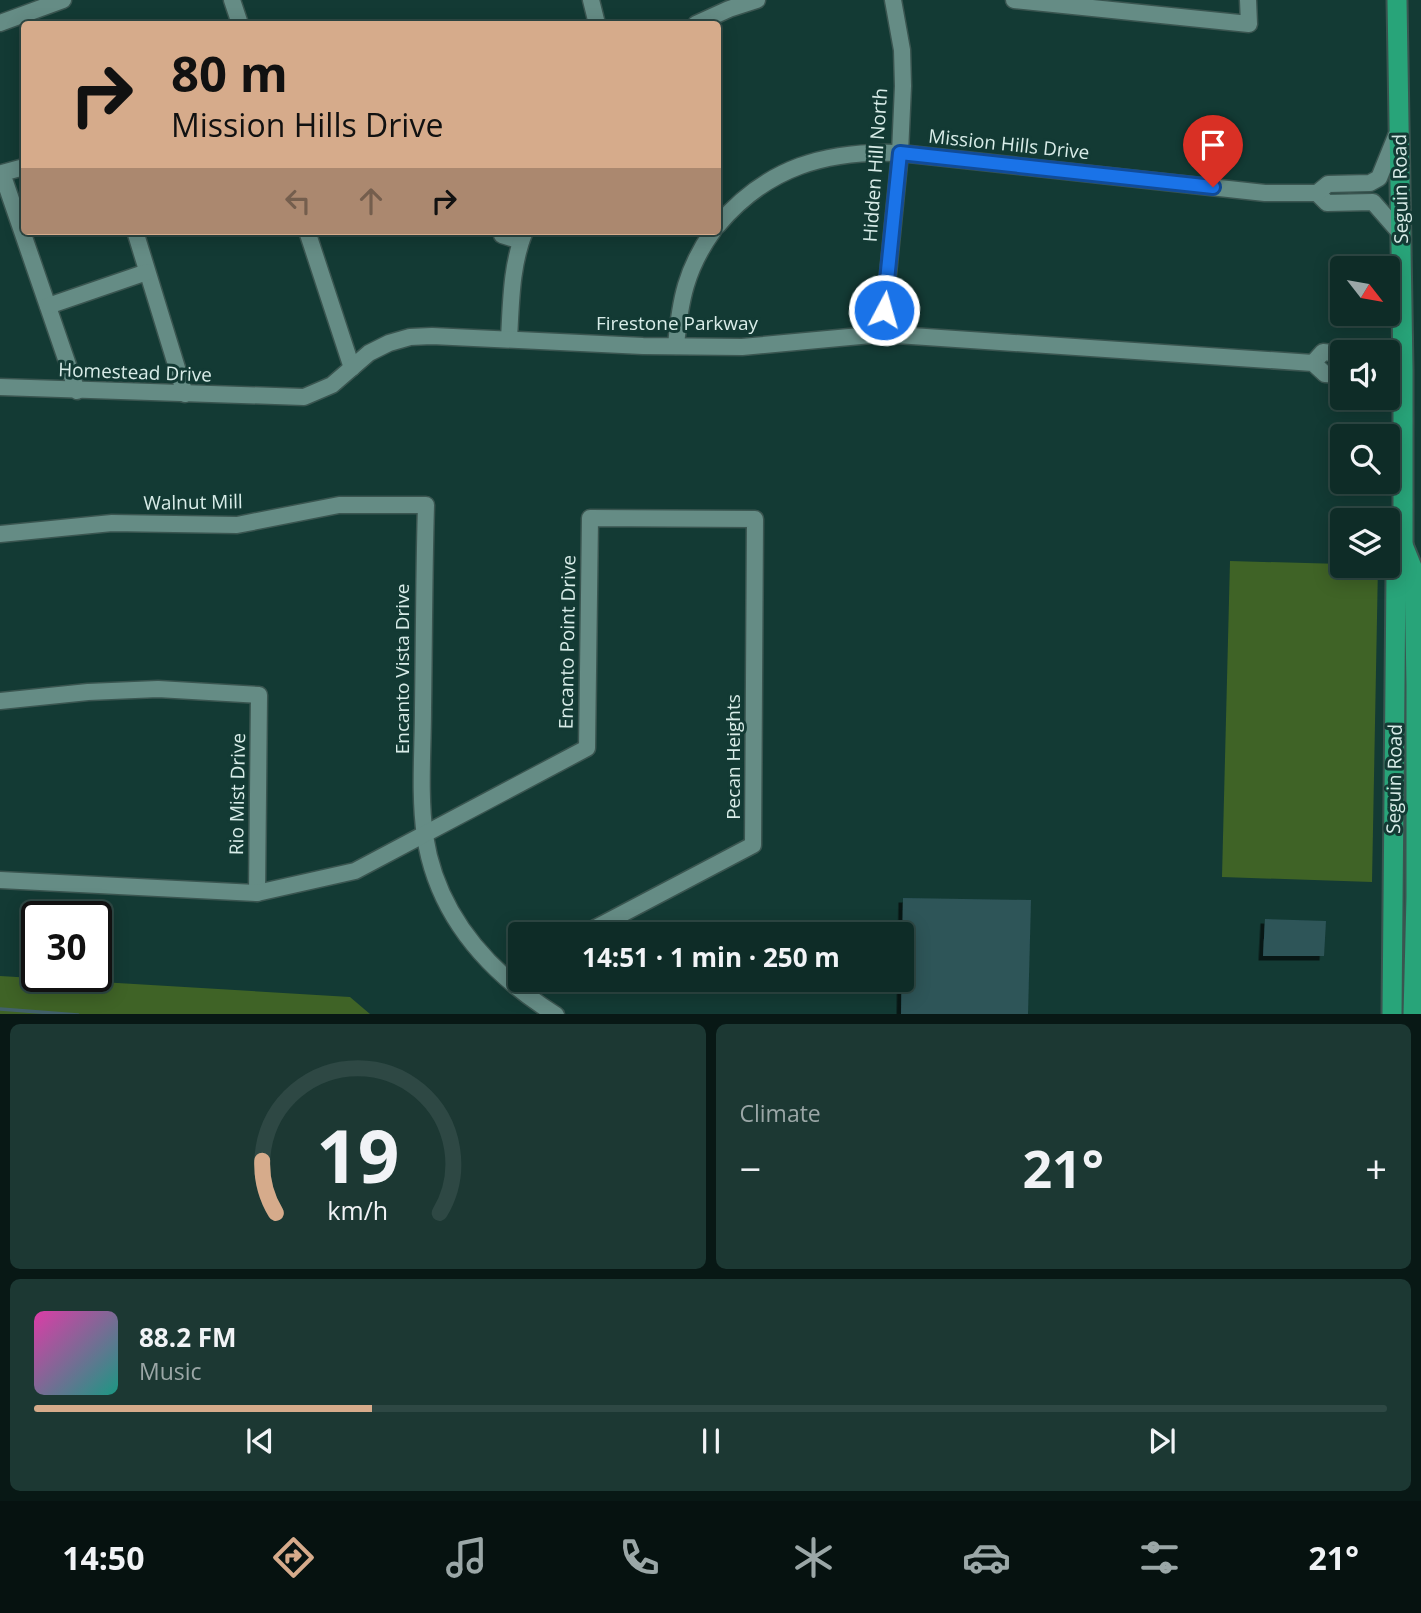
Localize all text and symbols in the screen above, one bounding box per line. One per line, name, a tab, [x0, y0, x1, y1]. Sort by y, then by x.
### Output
text: 80 m	[171, 40, 288, 106]
icon: right	[56, 49, 147, 140]
street label: Hidden Hill North	[857, 87, 893, 243]
text: Mission Hills Drive	[171, 103, 443, 146]
pin	[1183, 115, 1243, 187]
street label: Mission Hills Drive	[927, 123, 1091, 165]
icon: arrive	[1194, 126, 1232, 164]
street label: Seguin Road	[1386, 134, 1414, 244]
icon: left	[279, 182, 317, 220]
icon: ahead	[352, 182, 390, 220]
icon: right	[425, 182, 463, 220]
north arrow	[1330, 256, 1400, 326]
map controls	[1330, 256, 1400, 578]
position arrow	[847, 273, 921, 347]
street label: Firestone Parkway	[596, 310, 759, 336]
button: sound	[1330, 340, 1400, 410]
street label: Homestead Drive	[58, 356, 212, 388]
button: search	[1330, 424, 1400, 494]
street label: Walnut Mill	[143, 488, 243, 516]
button: layers	[1330, 508, 1400, 578]
street label: Encanto Point Drive	[552, 555, 582, 729]
street label: Encanto Vista Drive	[389, 584, 415, 754]
street label: Pecan Heights	[720, 694, 746, 820]
street label: Seguin Road	[1380, 724, 1408, 834]
street label: Rio Mist Drive	[223, 733, 251, 855]
speed limit sign: 30	[21, 901, 112, 992]
text: 14:51 · 1 min · 250 m	[582, 939, 840, 975]
text: Climate	[740, 1097, 821, 1129]
text: 19	[316, 1105, 399, 1204]
text: 21°	[1022, 1132, 1104, 1203]
text: −	[740, 1142, 761, 1194]
text: +	[1365, 1142, 1387, 1194]
text: km/h	[327, 1192, 388, 1226]
text: 88.2 FM	[139, 1319, 237, 1355]
text: Music	[139, 1355, 202, 1387]
icon: previous	[241, 1422, 279, 1460]
icon: pause	[692, 1422, 730, 1460]
icon: next	[1143, 1422, 1181, 1460]
icon: directions	[269, 1533, 318, 1582]
icon: music	[442, 1533, 491, 1582]
icon: phone	[615, 1533, 664, 1582]
icon: climate	[789, 1533, 838, 1582]
icon: car	[962, 1533, 1011, 1582]
icon: filters	[1135, 1533, 1184, 1582]
text: 14:50	[62, 1536, 144, 1579]
text: 21°	[1309, 1536, 1359, 1579]

